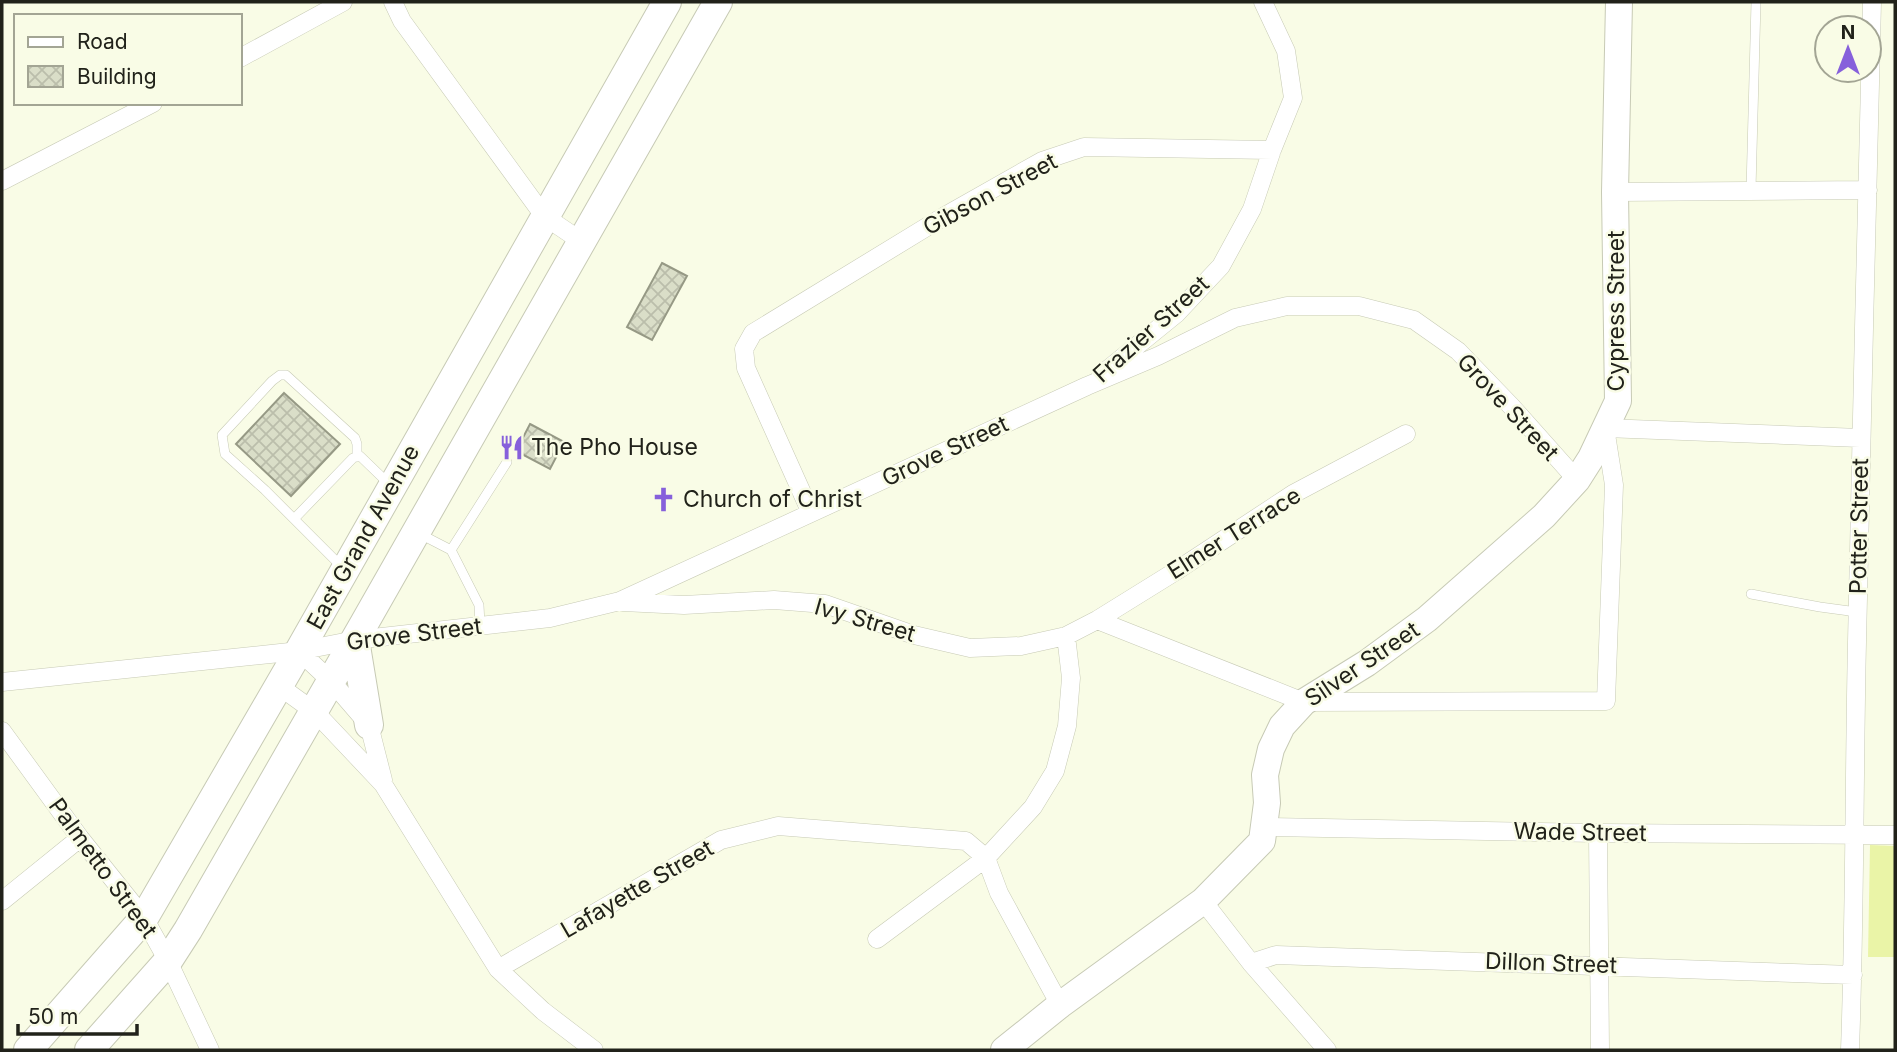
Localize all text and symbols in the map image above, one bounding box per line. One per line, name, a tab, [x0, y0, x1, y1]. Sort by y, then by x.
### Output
legend	[14, 14, 242, 105]
north arrow	[1813, 14, 1883, 84]
text: N	[1841, 21, 1855, 44]
text: Road	[77, 29, 128, 54]
text: Building	[77, 64, 157, 89]
street label: Gibson Street	[918, 147, 1062, 241]
street label: Cypress Street	[1602, 230, 1630, 392]
street label: Frazier Street	[1087, 269, 1215, 388]
street label: Grove Street	[1451, 348, 1565, 467]
street label: Grove Street	[877, 409, 1013, 492]
restaurant icon: The Pho House	[497, 433, 525, 461]
place label: The Pho House	[531, 433, 698, 461]
street label: East Grand Avenue	[301, 440, 425, 634]
street label: Potter Street	[1844, 457, 1874, 594]
street label: Elmer Terrace	[1162, 481, 1306, 585]
church icon: Church of Christ	[649, 485, 677, 513]
place label: Church of Christ	[683, 485, 862, 513]
street label: Ivy Street	[811, 592, 919, 648]
street label: Grove Street	[345, 612, 484, 656]
street label: Silver Street	[1299, 615, 1425, 712]
street label: Palmetto Street	[43, 793, 163, 944]
street label: Wade Street	[1513, 817, 1647, 847]
street label: Lafayette Street	[556, 834, 719, 944]
street label: Dillon Street	[1485, 947, 1618, 979]
scale bar	[18, 992, 136, 1036]
text: 50 m	[28, 1004, 78, 1029]

